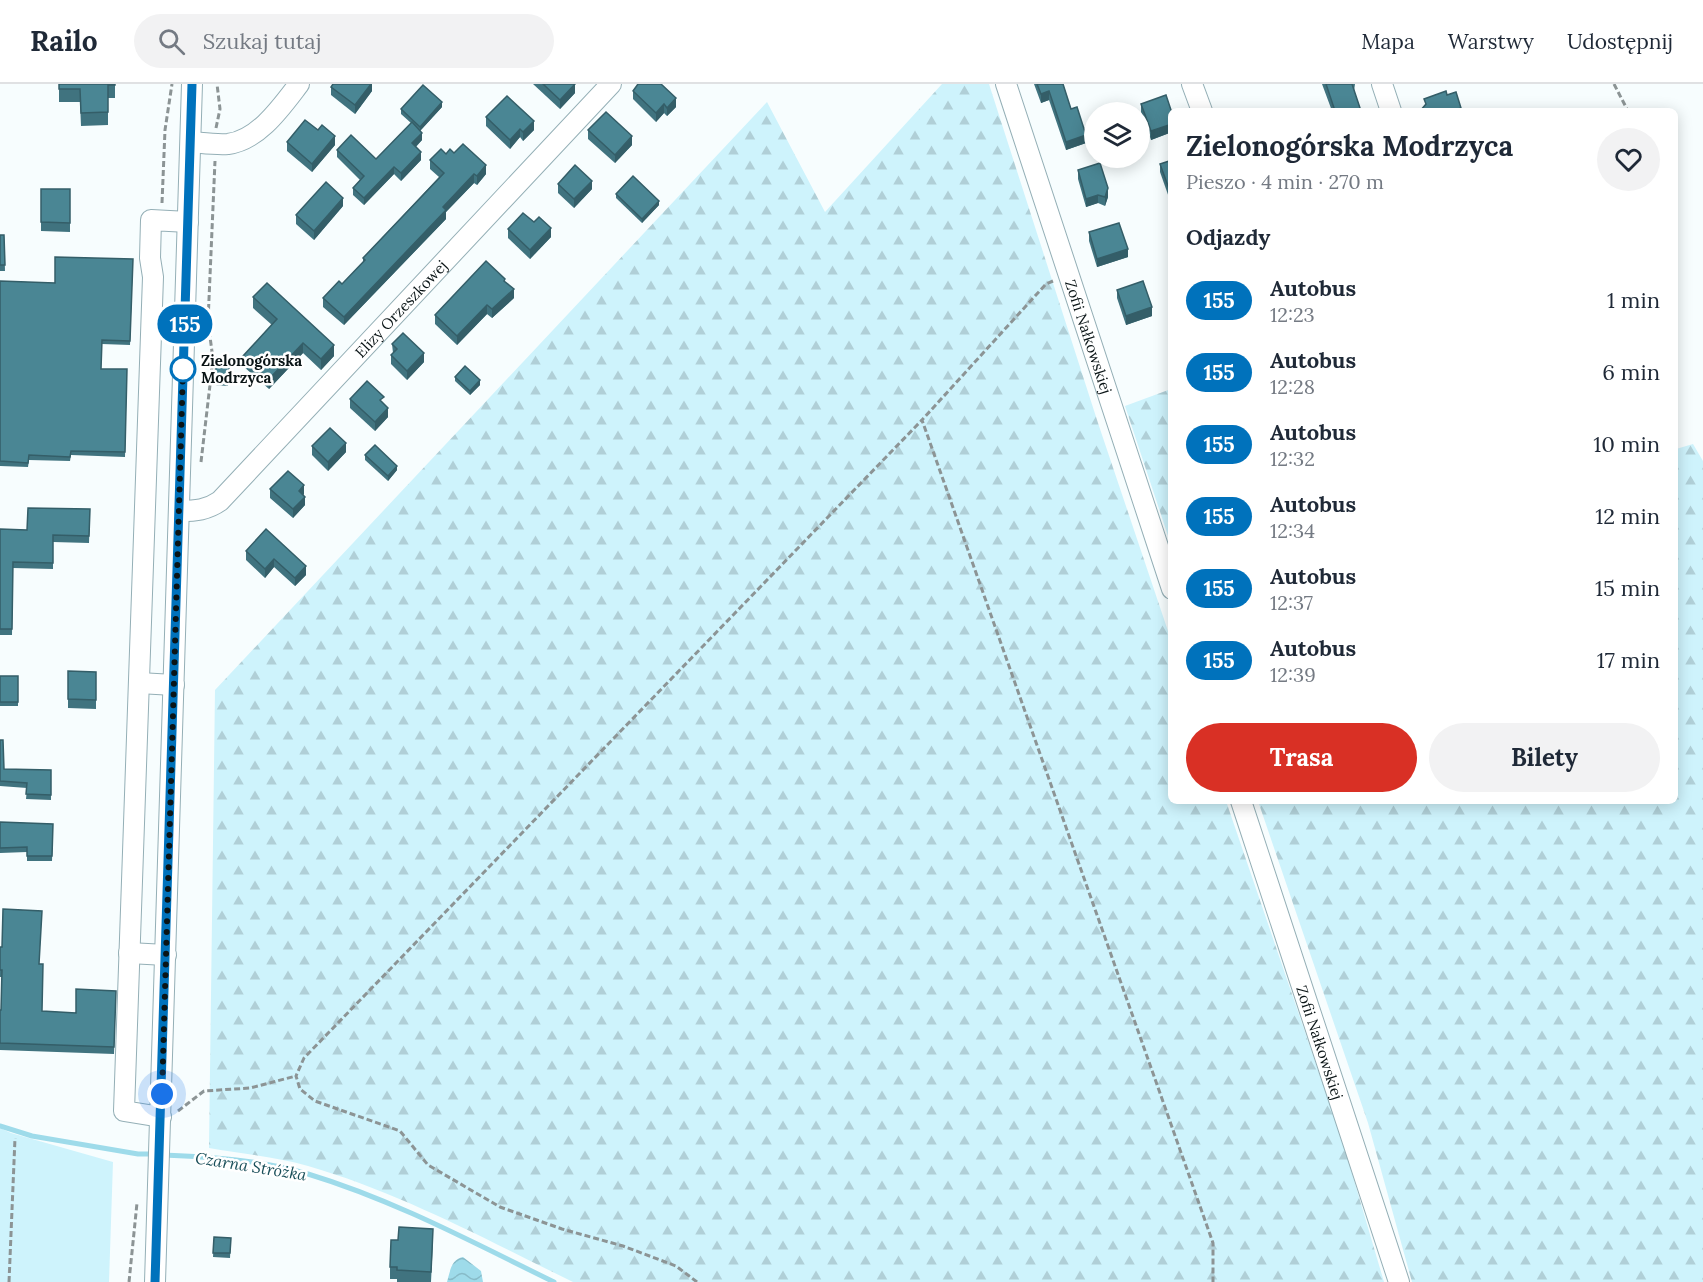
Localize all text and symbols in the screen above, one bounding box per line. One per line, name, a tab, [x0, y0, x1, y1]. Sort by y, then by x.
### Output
search box	[134, 14, 554, 68]
text: Railo	[30, 23, 98, 59]
icon: search	[155, 25, 188, 58]
text: Szukaj tutaj	[203, 27, 321, 55]
text: Mapa	[1361, 28, 1415, 55]
text: Warstwy	[1448, 28, 1534, 55]
text: Udostępnij	[1567, 28, 1673, 55]
map controls	[1084, 102, 1150, 168]
button: layers	[1084, 102, 1150, 168]
text: Zielonogórska Modrzyca	[1186, 128, 1513, 164]
button: heart	[1597, 128, 1660, 191]
text: Pieszo · 4 min · 270 m	[1186, 169, 1384, 194]
text: Odjazdy	[1186, 223, 1270, 251]
street label: Elizy Orzeszkowej	[350, 256, 451, 361]
text: Autobus	[1270, 274, 1356, 302]
street label: Zofii Nałkowskiej	[1061, 277, 1117, 396]
text: 1 min	[1607, 286, 1660, 314]
text: 155	[1203, 287, 1235, 314]
text: 12:23	[1270, 302, 1315, 327]
line badge: 155	[150, 304, 219, 344]
text: 155	[169, 311, 201, 338]
text: Autobus	[1270, 346, 1356, 374]
place label: Zielonogórska Modrzyca	[201, 351, 302, 387]
marker: Zielonogórska Modrzyca	[170, 356, 196, 382]
text: 6 min	[1602, 358, 1660, 386]
text: 155	[1203, 359, 1235, 386]
text: 12:28	[1270, 374, 1315, 399]
text: Autobus	[1270, 418, 1356, 446]
text: 10 min	[1593, 430, 1660, 458]
text: 155	[1203, 431, 1235, 458]
text: 12:32	[1270, 446, 1315, 471]
text: Autobus	[1270, 490, 1356, 518]
text: 12 min	[1595, 502, 1660, 530]
text: 155	[1203, 503, 1235, 530]
text: 12:34	[1270, 518, 1315, 543]
text: Autobus	[1270, 562, 1356, 590]
text: 15 min	[1595, 574, 1660, 602]
text: 155	[1203, 575, 1235, 602]
text: 12:37	[1270, 590, 1313, 615]
text: Autobus	[1270, 634, 1356, 662]
text: 17 min	[1597, 646, 1660, 674]
text: 155	[1203, 647, 1235, 674]
text: 12:39	[1270, 662, 1316, 687]
button: Trasa	[1186, 723, 1417, 792]
button: Bilety	[1429, 723, 1660, 792]
street label: Zofii Nałkowskiej	[1293, 983, 1348, 1102]
your location	[147, 1079, 177, 1109]
water label: Czarna Stróżka	[194, 1147, 308, 1185]

